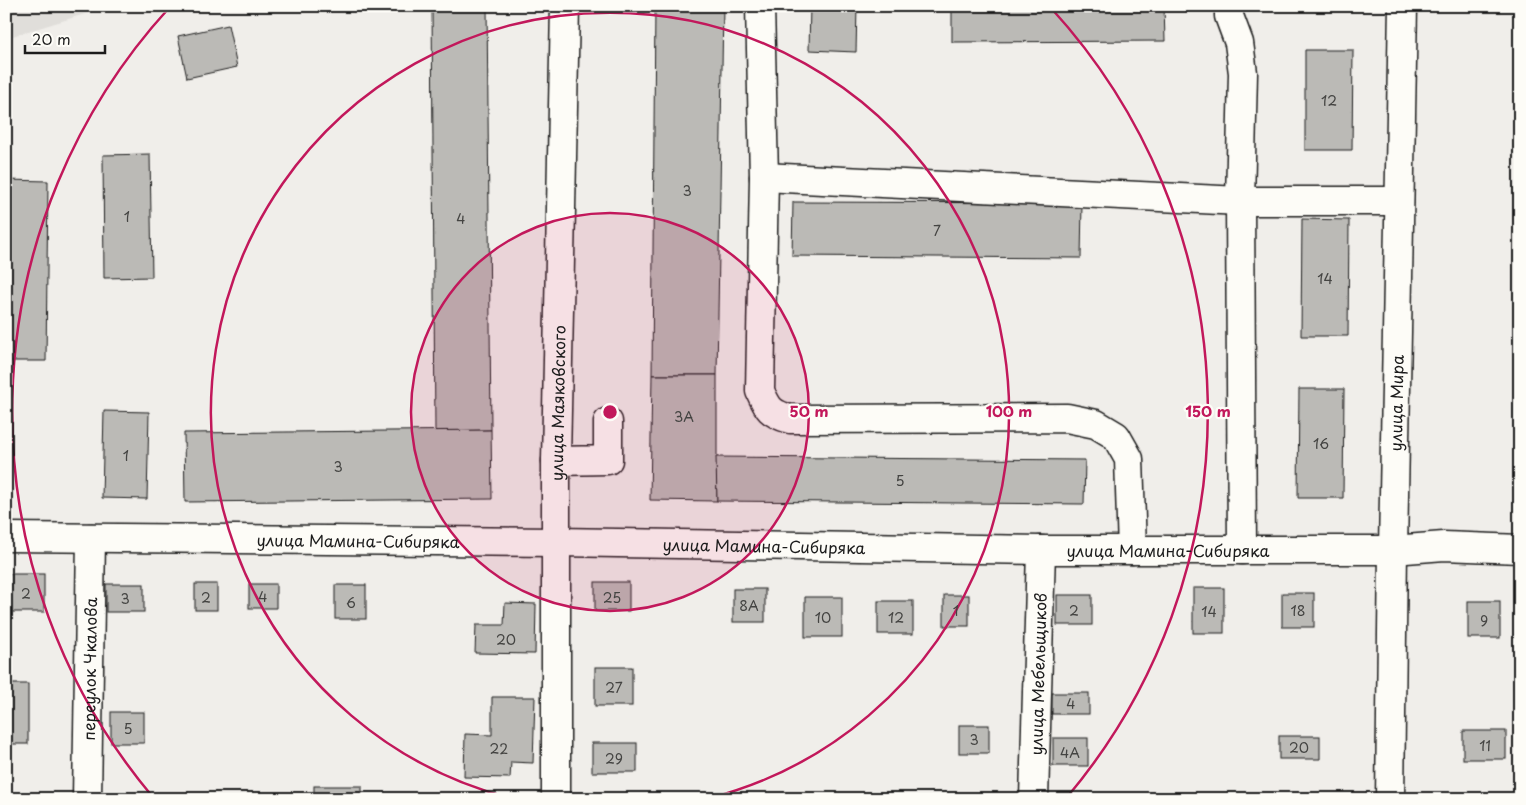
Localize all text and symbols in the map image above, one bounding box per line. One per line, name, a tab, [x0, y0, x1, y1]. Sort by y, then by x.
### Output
scale bar	[25, 22, 105, 54]
text: 20 m	[32, 27, 71, 50]
house number: 12	[1321, 90, 1337, 111]
house number: 3	[682, 180, 692, 201]
house number: 1	[124, 206, 130, 227]
house number: 4	[456, 208, 466, 229]
house number: 7	[933, 220, 941, 241]
house number: 14	[1317, 268, 1333, 289]
street label: улица Маяковского	[544, 325, 571, 481]
street label: улица Мира	[1383, 355, 1409, 451]
text: 50 m	[790, 399, 828, 422]
text: 100 m	[986, 399, 1032, 422]
text: 150 m	[1185, 399, 1231, 422]
centre of rings	[601, 403, 619, 421]
house number: 3А	[674, 406, 694, 427]
house number: 16	[1313, 433, 1329, 454]
house number: 1	[123, 445, 129, 466]
house number: 3	[333, 456, 343, 477]
house number: 5	[895, 470, 905, 491]
street label: улица Мамина-Сибиряка	[256, 527, 460, 553]
street label: улица Мамина-Сибиряка	[662, 532, 866, 559]
street label: улица Мамина-Сибиряка	[1066, 538, 1269, 562]
house number: 2	[21, 583, 31, 604]
house number: 4	[258, 586, 268, 607]
house number: 2	[201, 587, 211, 608]
house number: 25	[603, 587, 621, 608]
house number: 3	[120, 588, 130, 609]
house number: 6	[346, 592, 356, 613]
street label: улица Мебельщиков	[1023, 592, 1052, 756]
house number: 8А	[739, 595, 759, 616]
street label: переулок Чкалова	[76, 597, 102, 741]
house number: 1	[953, 600, 959, 621]
house number: 2	[1069, 600, 1079, 621]
house number: 18	[1290, 600, 1306, 621]
house number: 14	[1201, 601, 1217, 622]
house number: 10	[815, 607, 831, 628]
house number: 12	[888, 607, 904, 628]
house number: 9	[1480, 610, 1488, 631]
house number: 20	[496, 629, 516, 650]
house number: 27	[605, 677, 623, 698]
house number: 4	[1066, 693, 1076, 714]
house number: 5	[123, 718, 133, 739]
house number: 3	[969, 729, 979, 750]
house number: 11	[1479, 735, 1491, 756]
house number: 20	[1289, 737, 1309, 758]
house number: 22	[490, 738, 508, 759]
house number: 4А	[1060, 742, 1080, 763]
house number: 29	[605, 748, 623, 769]

